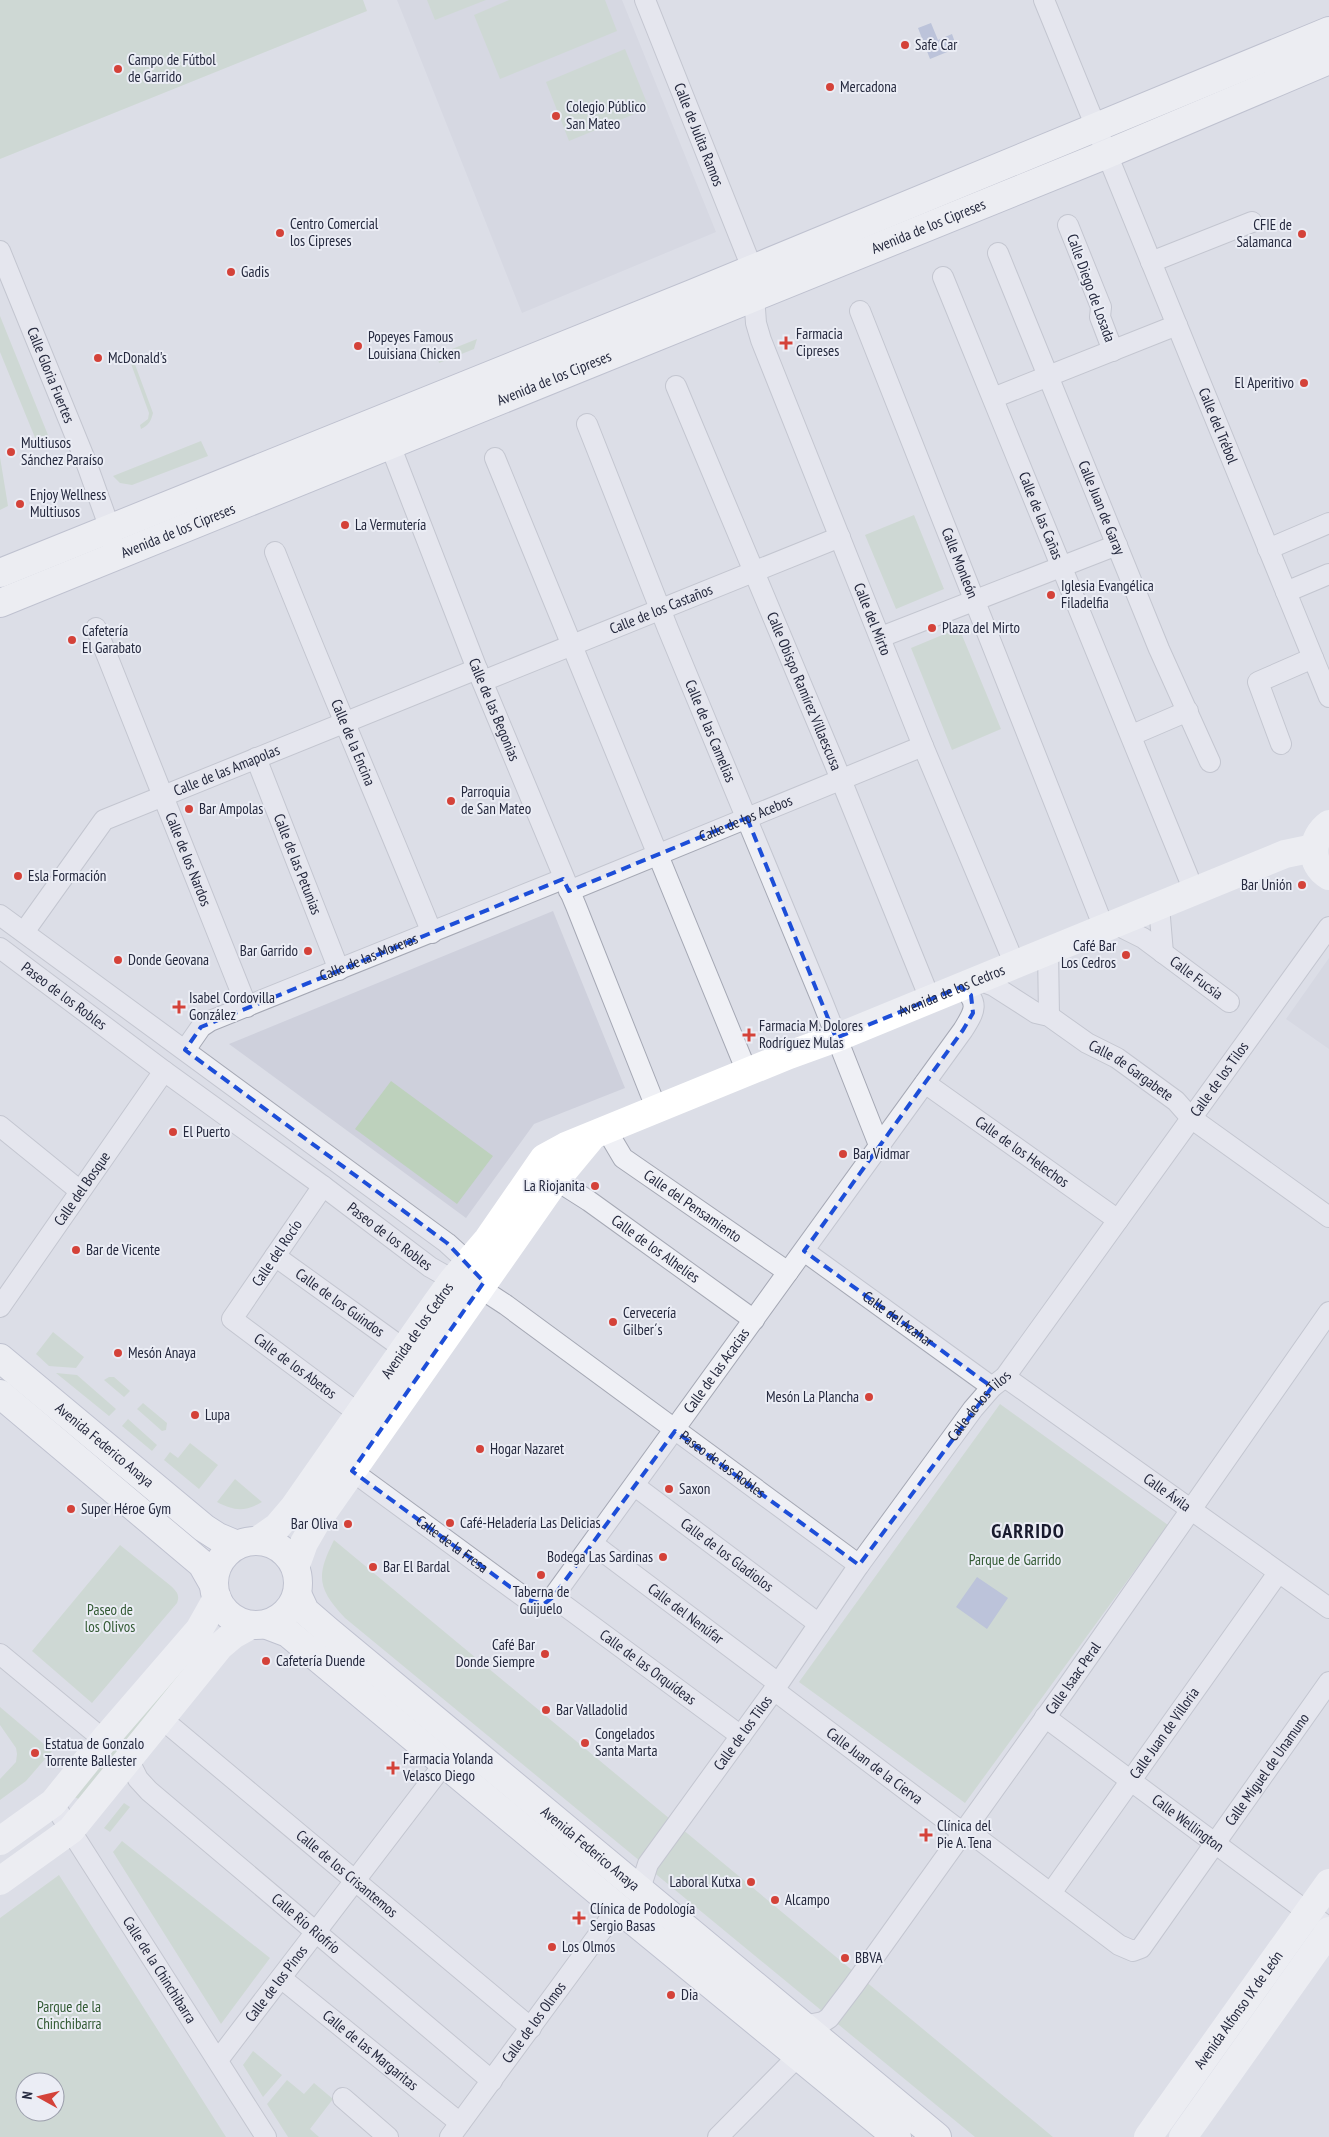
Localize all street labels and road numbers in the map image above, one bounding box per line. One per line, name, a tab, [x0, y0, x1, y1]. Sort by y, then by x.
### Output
street label: Calle de Julita Ramos	[670, 80, 728, 189]
street label: Avenida de los Cipreses	[868, 194, 988, 258]
street label: Calle Diego de Losada	[1063, 231, 1120, 345]
street label: Calle Gloria Fuertes	[23, 324, 79, 426]
street label: Avenida de los Cipreses	[494, 346, 614, 409]
street label: Calle del Trébol	[1195, 385, 1243, 467]
street label: Calle Juan de Garay	[1074, 458, 1130, 558]
street label: Calle de las Cañas	[1015, 469, 1068, 562]
street label: Avenida de los Cipreses	[118, 499, 238, 562]
street label: Calle Monleón	[938, 525, 983, 601]
street label: Calle de los Castaños	[607, 579, 715, 638]
street label: Calle del Mirto	[850, 580, 896, 658]
street label: Calle Obispo Ramírez Villaescusa	[763, 609, 846, 773]
street label: Calle de las Begonias	[465, 655, 524, 764]
street label: Calle de las Camelias	[681, 677, 740, 785]
street label: Calle de la Encina	[327, 696, 380, 789]
street label: Calle de las Amapolas	[171, 740, 282, 800]
street label: Calle de los Acebos	[696, 791, 795, 846]
street label: Calle de los Nardos	[161, 809, 216, 909]
street label: Calle de las Petunias	[270, 811, 326, 917]
street label: Calle de las Moreras	[317, 928, 421, 985]
street label: Calle Fucsia	[1166, 951, 1227, 1003]
street label: Paseo de los Robles	[18, 957, 111, 1034]
street label: Avenida de los Cedros	[895, 960, 1007, 1020]
street label: Calle de Gargabete	[1086, 1035, 1177, 1105]
street label: Calle de los Tilos	[1186, 1038, 1252, 1120]
street label: Calle de los Helechos	[972, 1112, 1073, 1191]
street label: Calle del Bosque	[49, 1148, 114, 1229]
street label: Calle del Pensamiento	[640, 1165, 746, 1246]
street label: Paseo de los Robles	[344, 1198, 436, 1274]
street label: Calle de los Alhelíes	[608, 1210, 704, 1287]
street label: Calle del Rocío	[247, 1216, 306, 1290]
street label: Calle de los Guindos	[292, 1264, 388, 1341]
street label: Avenida de los Cedros	[377, 1278, 457, 1382]
street label: Calle del Azahar	[859, 1287, 938, 1351]
street label: Calle de las Acacias	[679, 1324, 753, 1417]
street label: Calle de los Abetos	[250, 1329, 341, 1403]
street label: Calle de los Tilos	[943, 1367, 1015, 1445]
street label: Avenida Federico Anaya	[52, 1398, 158, 1491]
street label: Paseo de los Robles	[676, 1426, 769, 1502]
street label: Calle Ávila	[1140, 1469, 1195, 1516]
street label: Calle de la Fresa	[412, 1511, 492, 1577]
street label: Calle de los Gladiolos	[677, 1514, 778, 1596]
street label: Calle del Nenúfar	[644, 1579, 728, 1648]
street label: Calle de las Orquídeas	[596, 1625, 700, 1709]
street label: Calle Isaac Peral	[1041, 1638, 1105, 1718]
street label: Calle Juan de Villoria	[1125, 1683, 1203, 1782]
street label: Calle de los Tilos	[709, 1692, 776, 1774]
street label: Calle Miguel de Unamuno	[1221, 1709, 1313, 1829]
street label: Calle Juan de la Cierva	[823, 1723, 927, 1808]
street label: Calle Wellington	[1148, 1790, 1228, 1856]
street label: Avenida Federico Anaya	[537, 1802, 644, 1895]
street label: Calle de los Crisantemos	[292, 1825, 402, 1921]
street label: Calle Río Riofrío	[268, 1889, 344, 1958]
street label: Calle de la Chinchibarra	[119, 1913, 201, 2027]
street label: Calle de los Pinos	[241, 1941, 311, 2025]
street label: Avenida Alfonso IX de León	[1190, 1947, 1287, 2072]
street label: Calle de los Olmos	[497, 1978, 570, 2067]
street label: Calle de las Margaritas	[319, 2006, 422, 2094]

